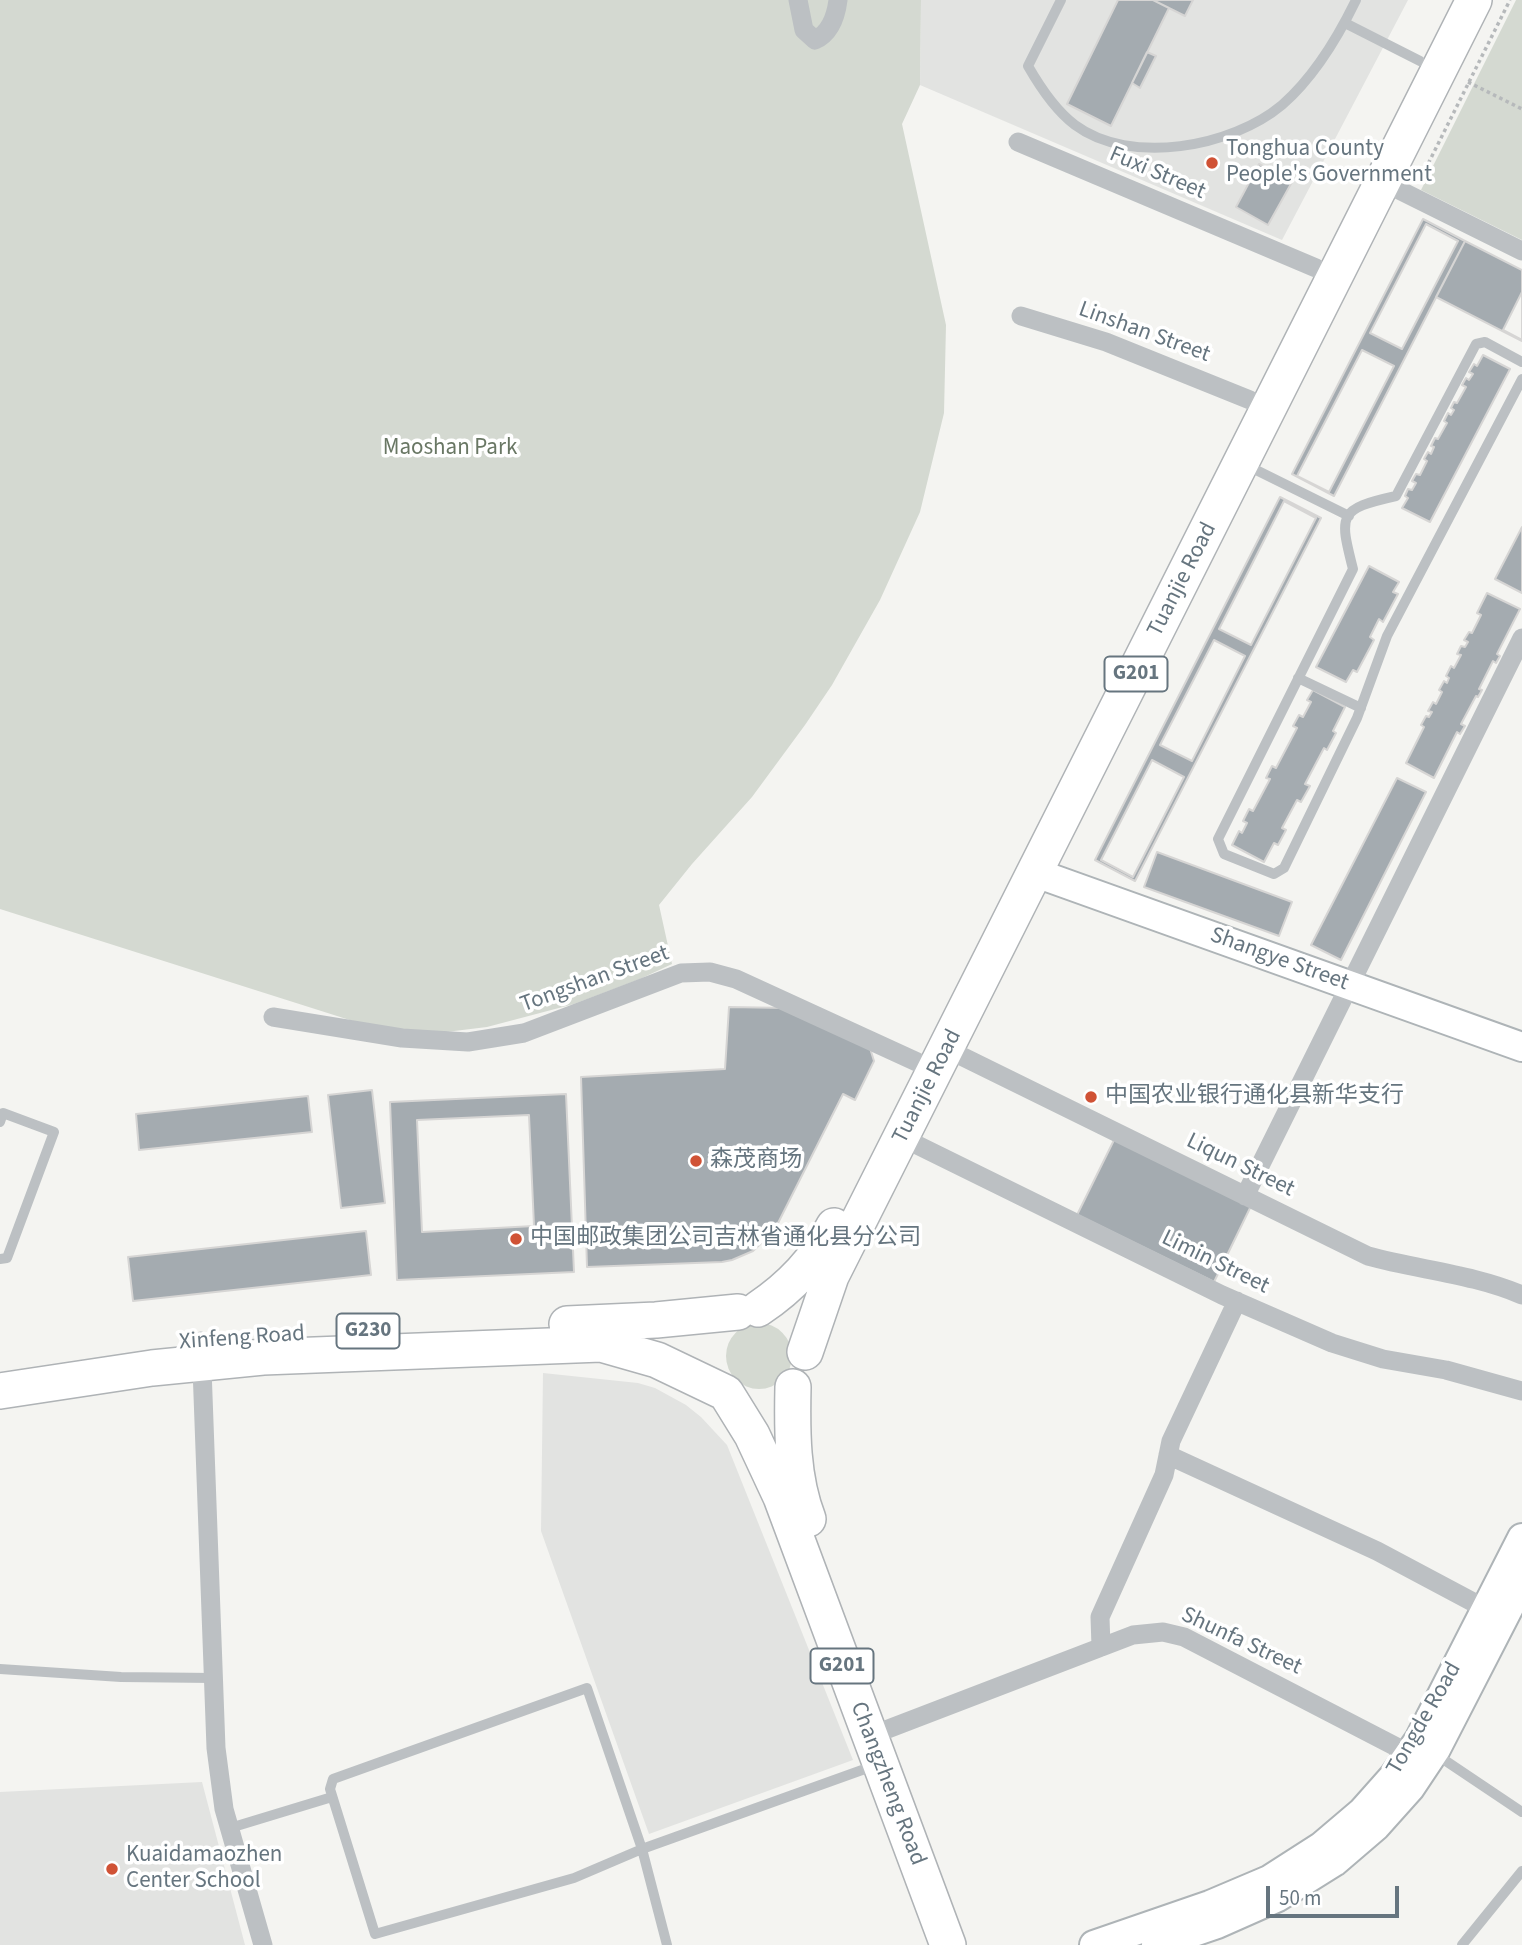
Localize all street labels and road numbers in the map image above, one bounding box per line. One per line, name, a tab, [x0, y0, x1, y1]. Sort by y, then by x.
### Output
street label: Fuxi Street	[1105, 141, 1209, 207]
street label: Linshan Street	[1074, 296, 1214, 370]
street label: Tuanjie Road	[1142, 518, 1224, 642]
road number: G201	[1104, 656, 1168, 692]
street label: Shangye Street	[1206, 922, 1352, 998]
street label: Tongshan Street	[517, 940, 673, 1020]
street label: Tuanjie Road	[887, 1025, 969, 1149]
street label: Liqun Street	[1181, 1128, 1299, 1204]
street label: Limin Street	[1157, 1225, 1273, 1301]
road number: G230	[336, 1314, 400, 1348]
street label: Xinfeng Road	[178, 1321, 306, 1357]
street label: Shunfa Street	[1176, 1602, 1306, 1682]
road number: G201	[810, 1648, 874, 1684]
street label: Tongde Road	[1382, 1658, 1468, 1780]
street label: Changzheng Road	[843, 1698, 931, 1870]

